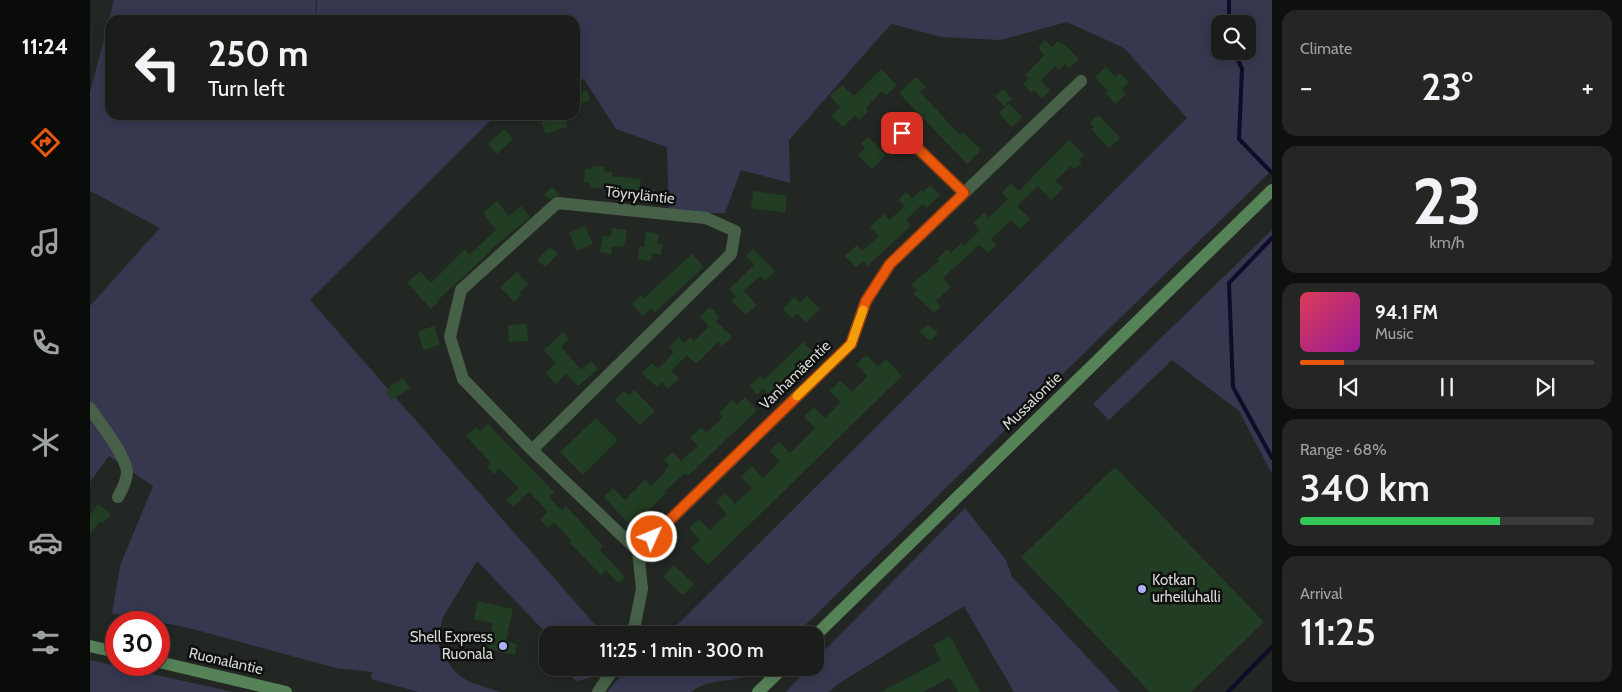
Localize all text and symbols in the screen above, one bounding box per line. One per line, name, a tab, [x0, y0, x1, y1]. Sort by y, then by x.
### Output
map controls	[1211, 15, 1256, 60]
button: search	[1211, 15, 1256, 60]
text: 250 m	[208, 32, 308, 75]
text: 11:24	[22, 33, 68, 60]
icon: left	[125, 35, 190, 100]
text: Climate	[1300, 39, 1352, 58]
text: 23°	[1421, 63, 1473, 110]
text: −	[1300, 70, 1312, 104]
text: +	[1582, 70, 1594, 104]
text: Turn left	[208, 75, 285, 102]
pin	[881, 112, 923, 154]
icon: arrive	[888, 119, 916, 147]
icon: directions	[28, 125, 63, 160]
text: 23	[1412, 161, 1482, 240]
street label: Töyryläntie	[604, 182, 676, 208]
icon: music	[28, 225, 63, 260]
text: km/h	[1429, 233, 1465, 252]
text: 94.1 FM	[1375, 301, 1438, 324]
text: Music	[1375, 324, 1413, 343]
icon: phone	[28, 325, 63, 360]
street label: Vanhamäentie	[756, 336, 834, 413]
street label: Mussalontie	[999, 368, 1066, 434]
icon: previous	[1335, 373, 1363, 401]
icon: pause	[1433, 373, 1461, 401]
icon: next	[1531, 373, 1559, 401]
icon: climate	[28, 425, 63, 460]
text: Range · 68%	[1300, 440, 1387, 459]
text: 340 km	[1300, 464, 1430, 511]
position arrow	[625, 510, 677, 562]
icon: car	[28, 525, 63, 560]
place label: Kotkan urheiluhalli	[1152, 571, 1221, 606]
marker: Kotkan urheiluhalli	[1136, 583, 1148, 595]
text: Arrival	[1300, 584, 1343, 603]
text: 11:25	[1300, 608, 1376, 655]
speed limit sign: 30	[105, 611, 170, 676]
icon: filters	[28, 625, 63, 660]
place label: Shell Express Ruonala	[410, 628, 494, 663]
text: 11:25 · 1 min · 300 m	[599, 639, 764, 662]
marker: Shell Express Ruonala	[497, 640, 509, 652]
street label: Ruonalantie	[187, 644, 265, 678]

